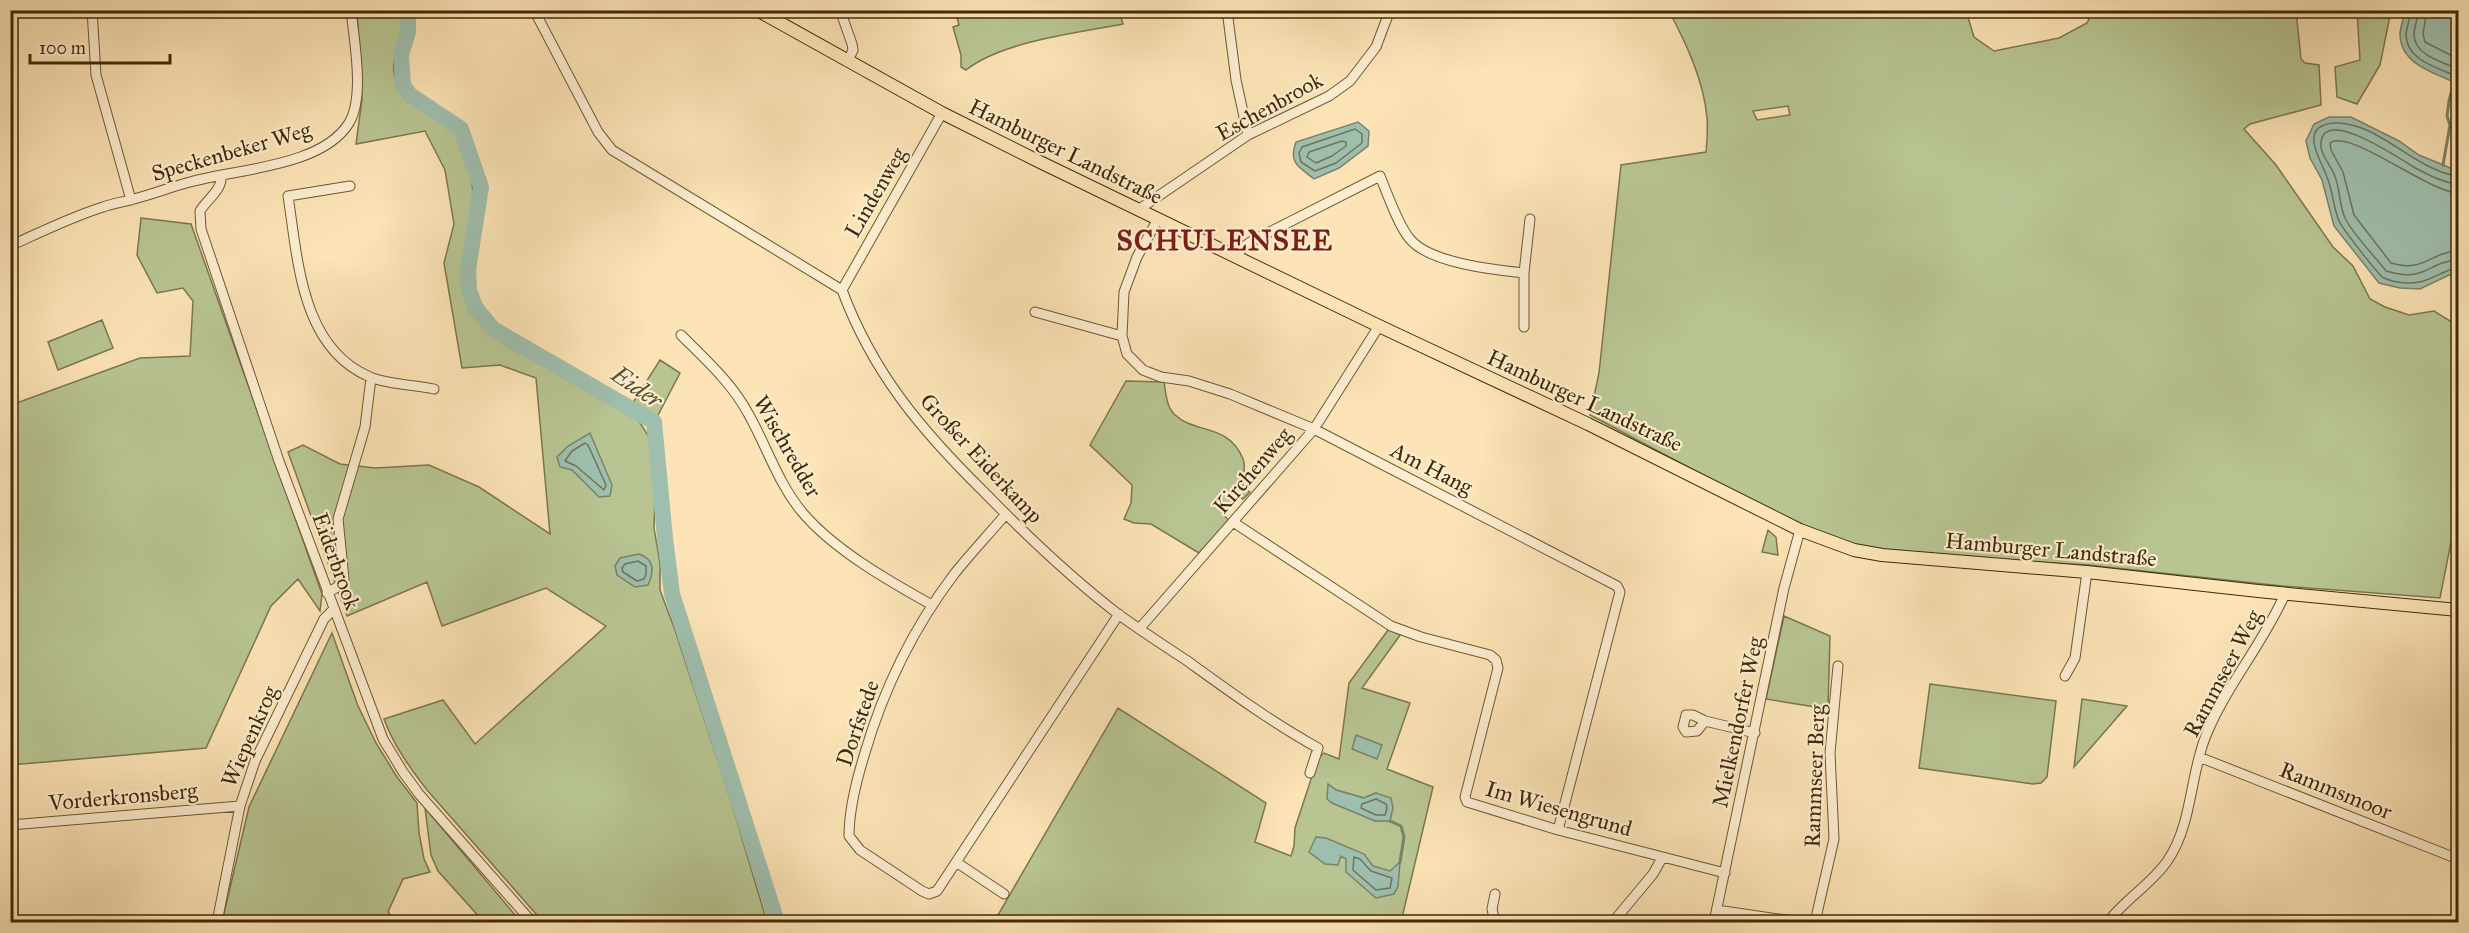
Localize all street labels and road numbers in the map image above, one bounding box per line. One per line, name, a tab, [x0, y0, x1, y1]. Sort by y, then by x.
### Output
street label: Eschenbrook	[1211, 66, 1328, 147]
street label: Hamburger Landstraße	[965, 93, 1167, 210]
street label: Speckenbeker Weg	[148, 116, 315, 187]
street label: Lindenweg	[839, 142, 912, 242]
street label: Hamburger Landstraße	[1483, 343, 1687, 458]
street label: Großer Eiderkamp	[914, 388, 1049, 529]
street label: Wischredder	[748, 390, 828, 503]
street label: Kirchenweg	[1207, 421, 1298, 519]
street label: Am Hang	[1385, 436, 1478, 501]
street label: Eiderbrook	[306, 509, 367, 614]
street label: Hamburger Landstraße	[1944, 527, 2158, 572]
street label: Rammseer Weg	[2178, 604, 2268, 742]
street label: Mielkendorfer Weg	[1706, 633, 1769, 810]
street label: Dorfstede	[830, 676, 885, 770]
street label: Wiepenkrog	[215, 681, 284, 791]
street label: Rammseer Berg	[1799, 703, 1831, 848]
street label: Rammsmoor	[2276, 756, 2397, 826]
street label: Im Wiesengrund	[1483, 775, 1635, 842]
street label: Vorderkronsberg	[47, 776, 199, 817]

